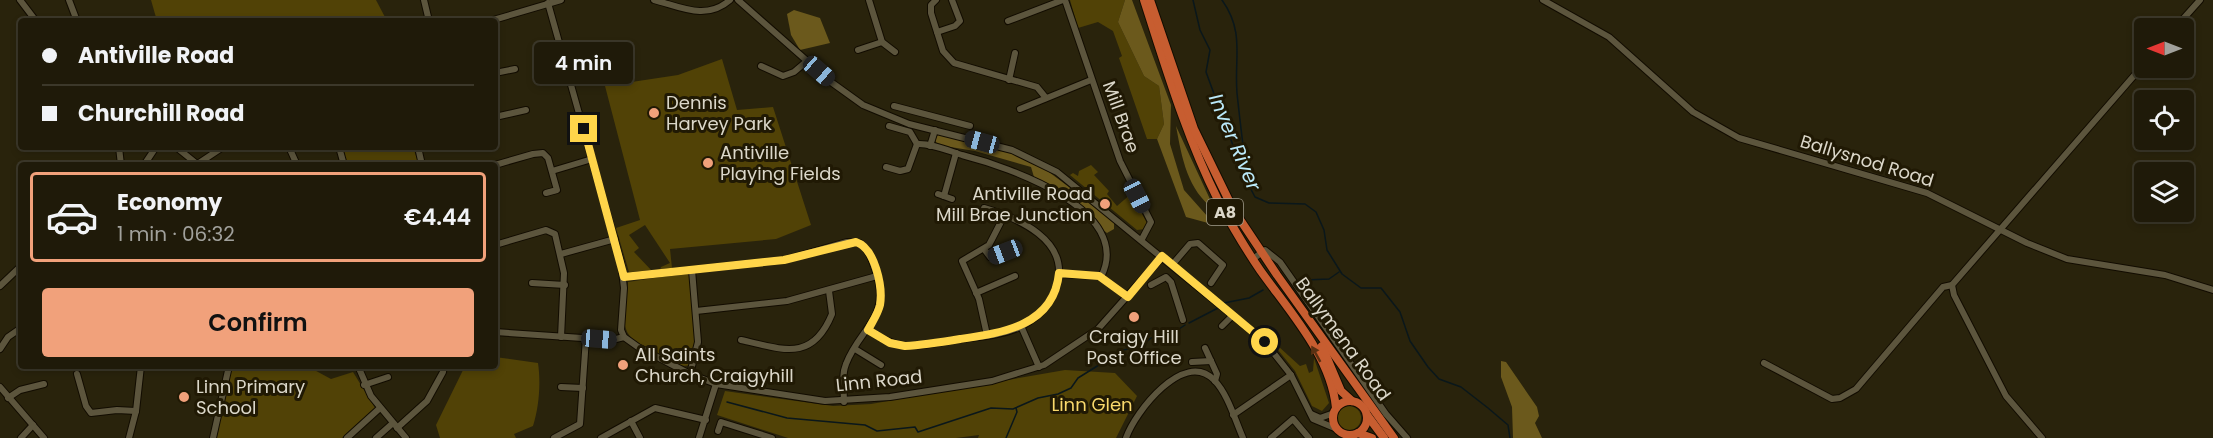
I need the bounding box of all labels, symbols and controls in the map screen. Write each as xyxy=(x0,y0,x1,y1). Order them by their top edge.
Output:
north arrow xyxy=(2134,18,2194,78)
map controls xyxy=(2134,18,2194,222)
text: Antiville Road xyxy=(78,40,234,71)
callout: 4 min xyxy=(534,42,634,84)
text: 4 min xyxy=(555,49,612,77)
car xyxy=(800,52,838,90)
street label: Mill Brae xyxy=(1097,77,1146,156)
water label: Inver River xyxy=(1202,89,1268,195)
place label: Dennis Harvey Park xyxy=(666,90,773,136)
button: locate xyxy=(2134,90,2194,150)
text: Churchill Road xyxy=(78,98,244,129)
marker: Dennis Harvey Park xyxy=(647,106,661,120)
route end xyxy=(570,115,597,142)
street label: Ballysnod Road xyxy=(1797,128,1937,193)
car xyxy=(962,129,1002,155)
place label: Antiville Playing Fields xyxy=(720,140,841,186)
marker: Antiville Playing Fields xyxy=(701,156,715,170)
button: layers xyxy=(2134,162,2194,222)
car xyxy=(1121,176,1153,216)
place label: Antiville Road Mill Brae Junction xyxy=(936,181,1093,227)
text: Economy xyxy=(117,187,222,218)
icon: car xyxy=(45,190,99,244)
marker: Antiville Road Mill Brae Junction xyxy=(1098,197,1112,211)
road number: A8 xyxy=(1207,199,1243,225)
text: €4.44 xyxy=(404,202,471,233)
text: 1 min · 06:32 xyxy=(117,220,235,248)
car xyxy=(985,237,1025,267)
street label: Ballymena Road xyxy=(1290,272,1397,406)
button: Confirm xyxy=(42,288,474,357)
marker: Craigy Hill Post Office xyxy=(1127,310,1141,324)
place label: Craigy Hill Post Office xyxy=(1086,324,1182,370)
car xyxy=(580,328,618,350)
route start xyxy=(1251,328,1278,355)
place label: All Saints Church, Craigyhill xyxy=(635,342,794,388)
one-way arrow xyxy=(1311,345,1321,362)
marker: All Saints Church, Craigyhill xyxy=(616,358,630,372)
street label: Linn Road xyxy=(834,364,923,397)
place label: Linn Primary School xyxy=(196,374,305,420)
marker: Linn Primary School xyxy=(177,390,191,404)
park label: Linn Glen xyxy=(1051,392,1133,417)

